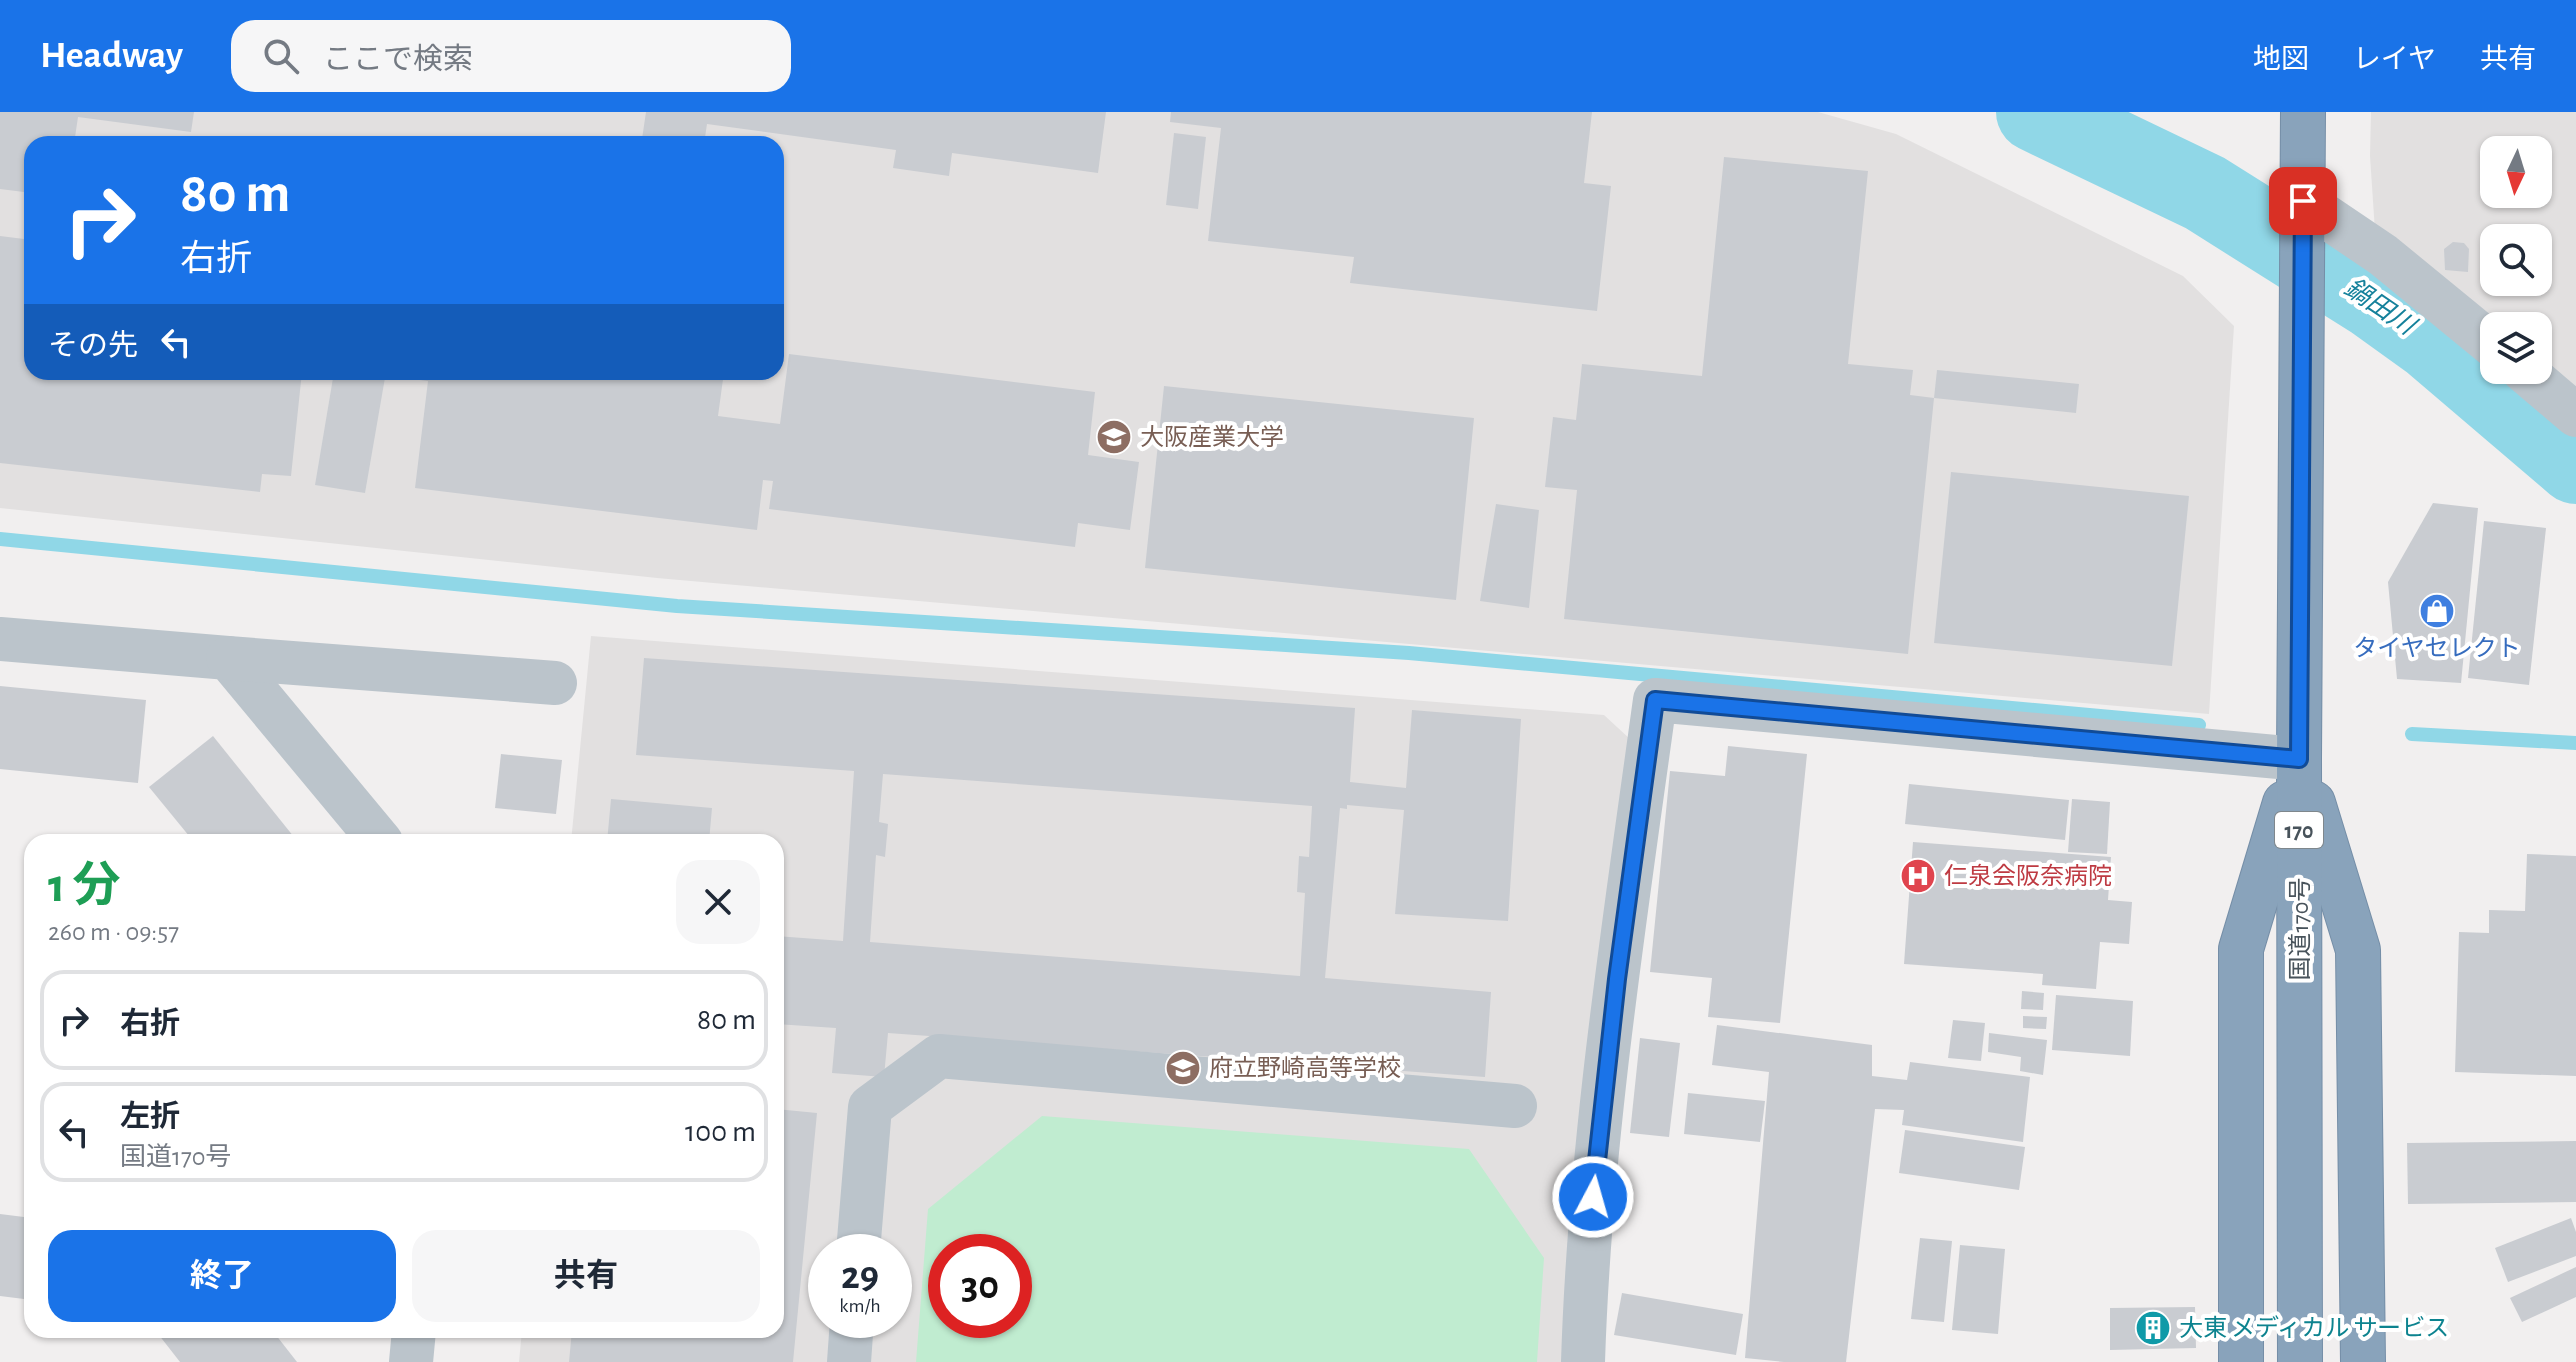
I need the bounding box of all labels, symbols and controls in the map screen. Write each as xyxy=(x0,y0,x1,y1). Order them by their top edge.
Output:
search box xyxy=(231,20,791,92)
icon: search xyxy=(259,34,303,78)
text: Headway xyxy=(40,37,183,75)
text: ここで検索 xyxy=(323,45,473,75)
text: 地図 xyxy=(2253,46,2309,74)
text: レイヤ xyxy=(2353,46,2436,74)
text: 共有 xyxy=(2480,46,2536,74)
north arrow xyxy=(2480,136,2552,208)
map controls xyxy=(2480,136,2552,384)
text: 80 m xyxy=(180,166,290,222)
pin xyxy=(2269,167,2337,235)
icon: right xyxy=(48,168,152,272)
icon: arrive xyxy=(2281,179,2325,223)
button: search xyxy=(2480,224,2552,296)
text: 右折 xyxy=(180,241,252,277)
water label: 鍋田川 xyxy=(2340,273,2422,341)
button: layers xyxy=(2480,312,2552,384)
icon: left xyxy=(154,320,198,364)
text: その先 xyxy=(48,331,138,361)
school or university icon: 大阪産業大学 xyxy=(1095,418,1133,456)
place label: 大阪産業大学 xyxy=(1140,424,1284,450)
shop icon: タイヤセレクト xyxy=(2418,592,2456,630)
place label: タイヤセレクト xyxy=(2353,636,2521,661)
road number: 170 xyxy=(2275,812,2323,848)
hospital icon: 仁泉会阪奈病院 xyxy=(1899,857,1937,895)
button: close xyxy=(676,860,760,944)
text: 1 分 xyxy=(48,863,121,911)
place label: 仁泉会阪奈病院 xyxy=(1944,863,2112,889)
street label: 国道170号 xyxy=(2287,878,2313,980)
text: 260 m · 09:57 xyxy=(48,919,179,945)
icon: right xyxy=(52,998,96,1042)
text: 80 m xyxy=(697,1005,756,1035)
text: 右折 xyxy=(120,1009,180,1039)
school or university icon: 府立野崎高等学校 xyxy=(1164,1049,1202,1087)
place label: 府立野崎高等学校 xyxy=(1209,1055,1401,1081)
text: 左折 xyxy=(120,1102,180,1132)
icon: left xyxy=(52,1110,96,1154)
text: 100 m xyxy=(685,1117,756,1147)
text: 国道170号 xyxy=(120,1144,232,1170)
position arrow xyxy=(1551,1155,1635,1239)
button: 終了 xyxy=(48,1230,396,1322)
button: 共有 xyxy=(412,1230,760,1322)
speed limit sign: 30 xyxy=(928,1234,1032,1338)
text: 29 xyxy=(841,1256,879,1296)
text: km/h xyxy=(839,1296,881,1316)
building icon: 大東 メディカル サービス xyxy=(2134,1309,2172,1347)
place label: 大東 メディカル サービス xyxy=(2179,1315,2449,1341)

